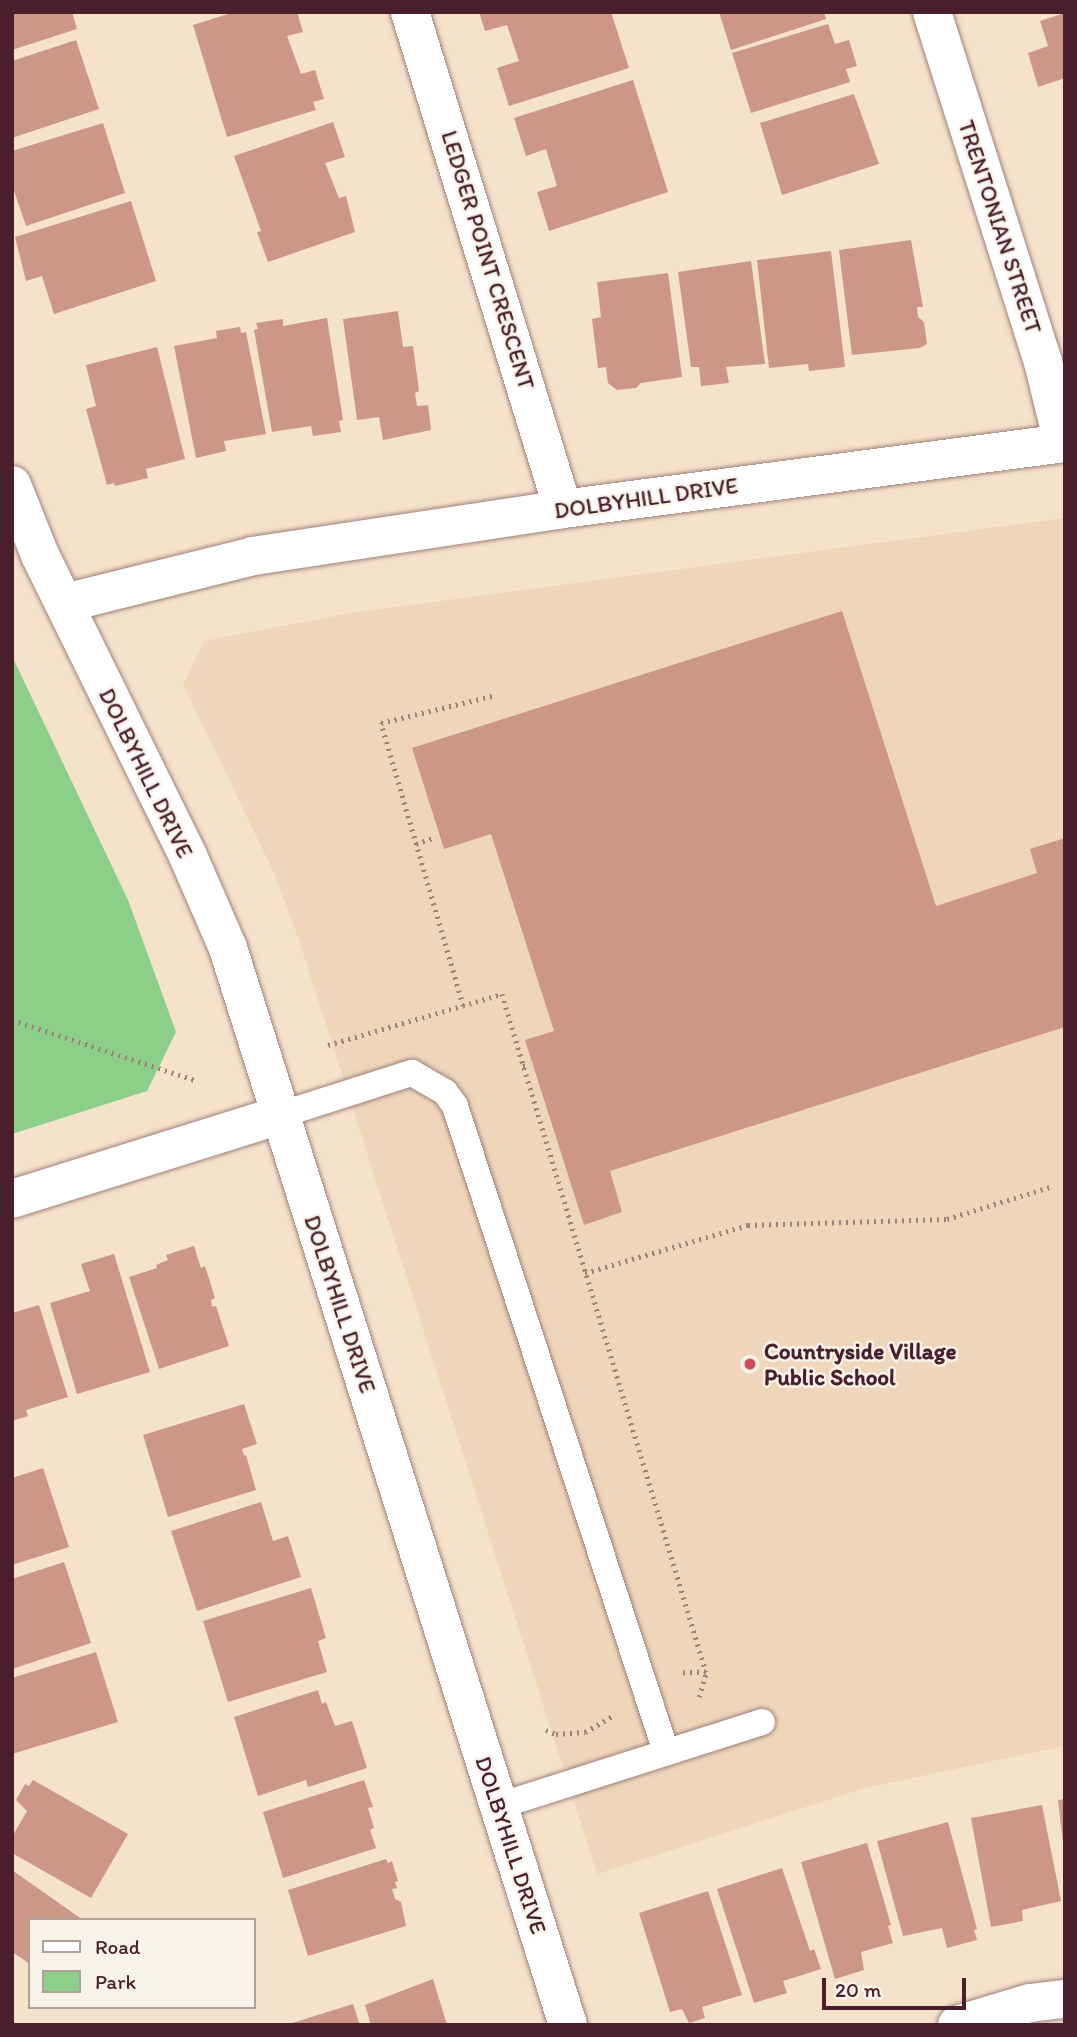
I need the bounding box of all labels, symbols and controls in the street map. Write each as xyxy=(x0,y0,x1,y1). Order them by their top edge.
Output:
street label: TRENTONIAN STREET xyxy=(952,117,1048,337)
street label: LEDGER POINT CRESCENT xyxy=(436,128,540,392)
street label: DOLBYHILL DRIVE xyxy=(552,471,740,525)
street label: DOLBYHILL DRIVE xyxy=(93,683,199,863)
street label: DOLBYHILL DRIVE xyxy=(298,1211,382,1397)
place label: Countryside Village Public School xyxy=(764,1337,956,1391)
marker: Countryside Village Public School xyxy=(742,1356,758,1372)
street label: DOLBYHILL DRIVE xyxy=(469,1752,553,1938)
legend xyxy=(28,1918,256,2009)
text: Road xyxy=(95,1934,140,1959)
scale bar xyxy=(825,1964,968,2008)
text: Park xyxy=(95,1969,136,1994)
text: 20 m xyxy=(835,1977,881,2002)

